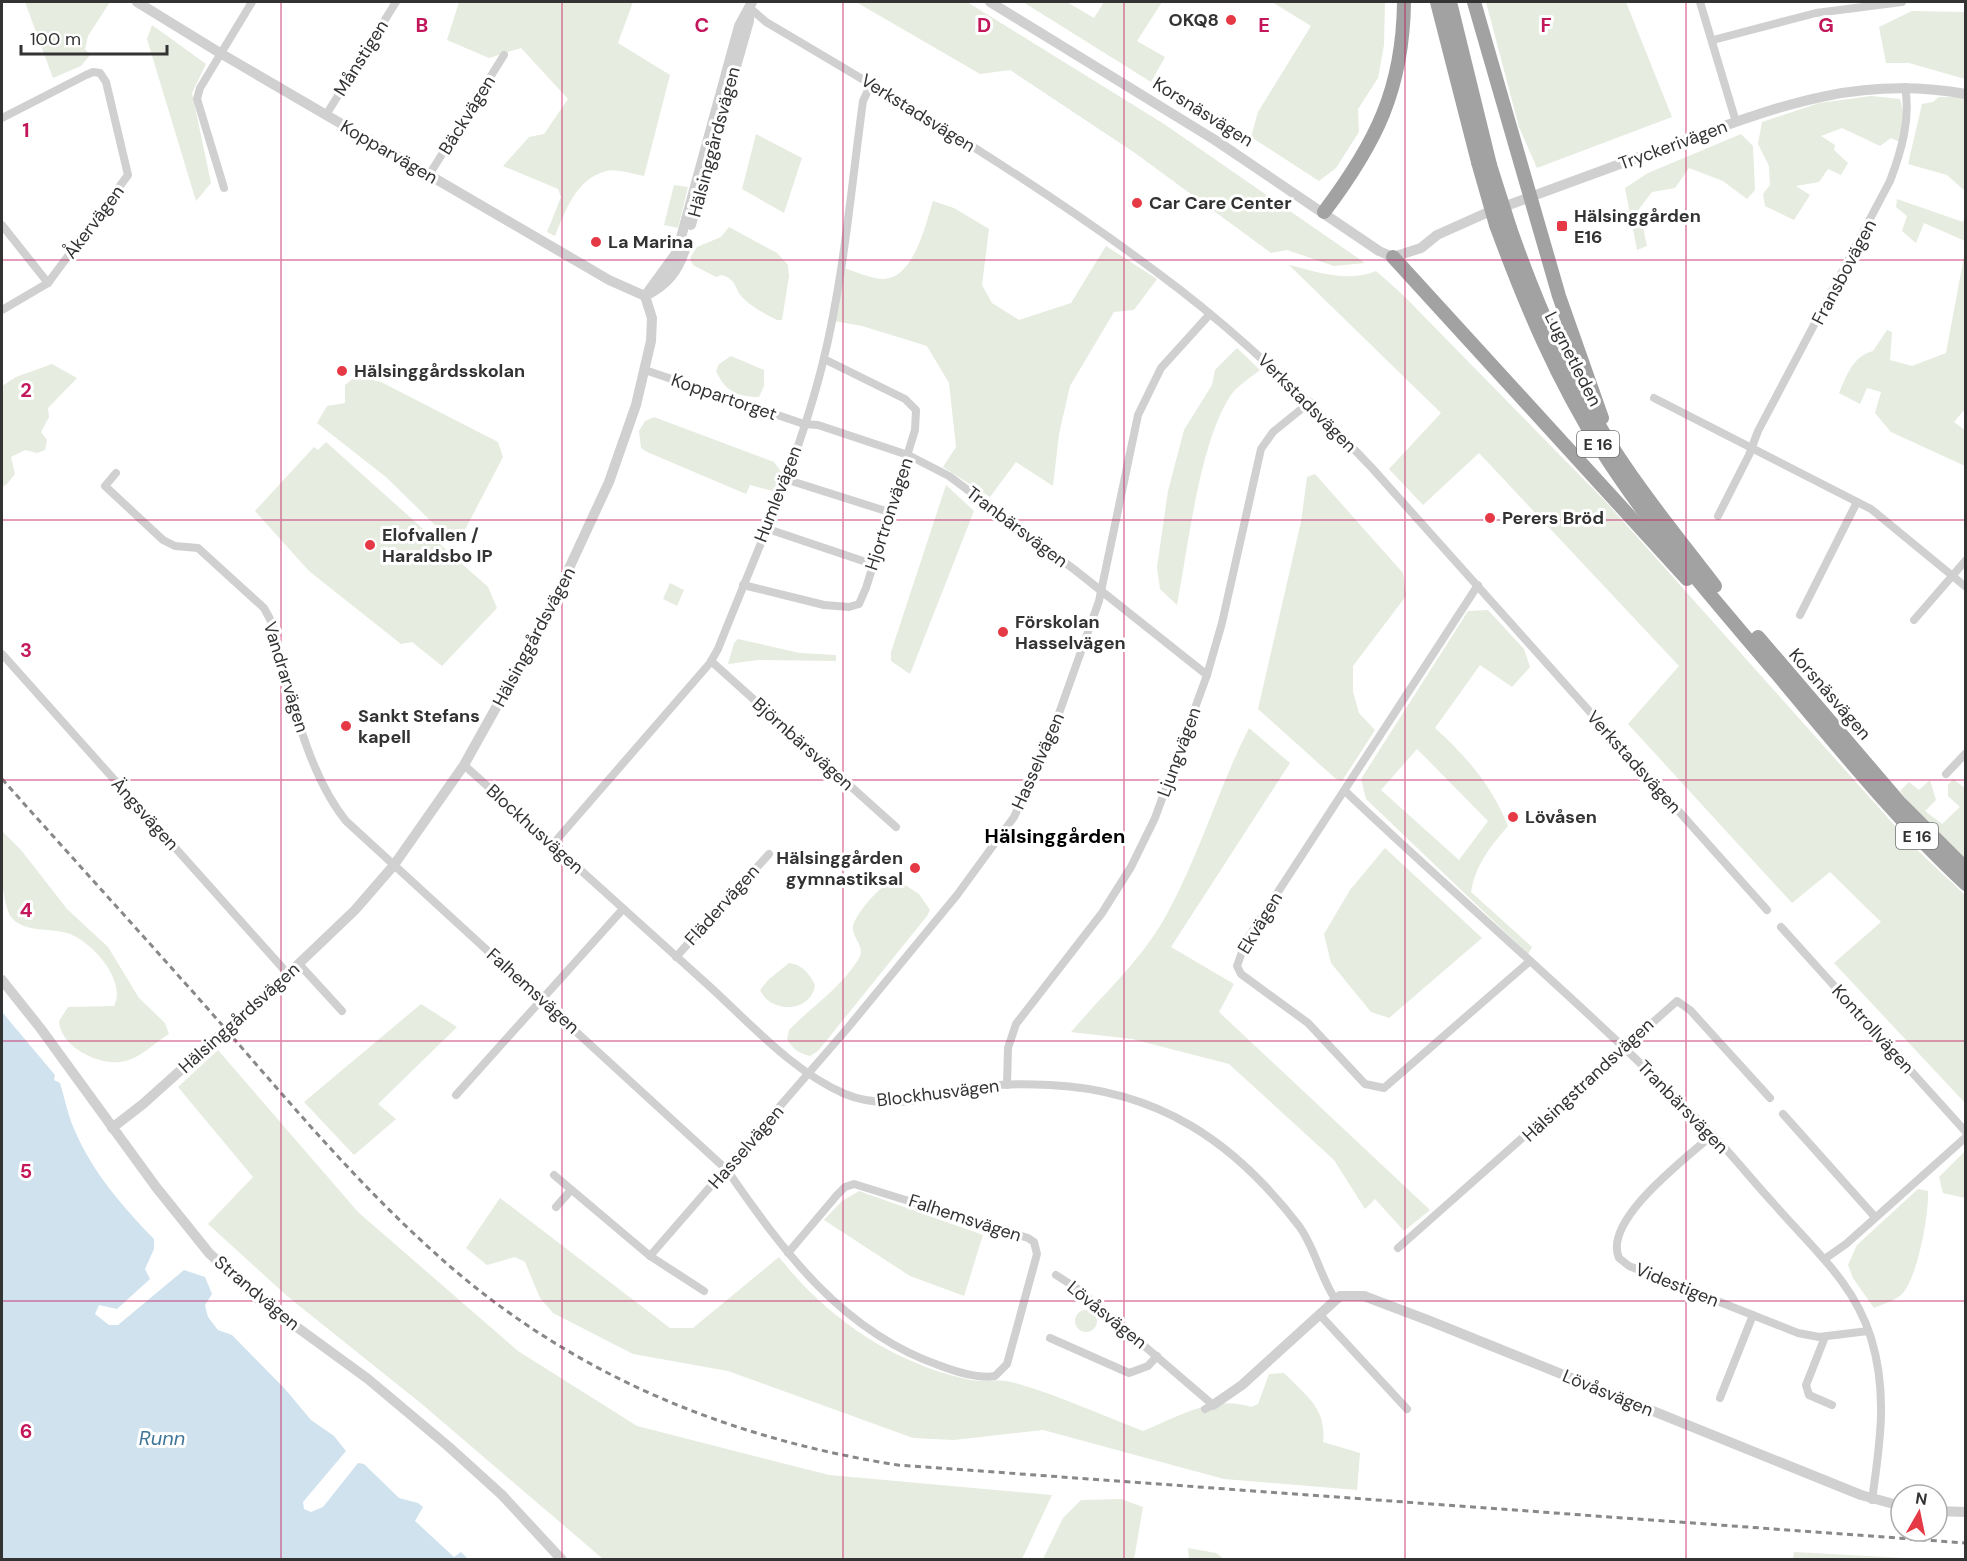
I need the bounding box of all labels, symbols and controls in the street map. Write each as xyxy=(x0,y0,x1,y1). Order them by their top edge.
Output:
place label: OKQ8 xyxy=(1169,8,1219,32)
text: B xyxy=(416,12,428,38)
text: C xyxy=(695,12,709,38)
text: D xyxy=(977,12,991,38)
text: E xyxy=(1258,12,1270,38)
text: F xyxy=(1540,12,1552,38)
text: G xyxy=(1818,12,1834,38)
marker: OKQ8 xyxy=(1224,13,1238,27)
street label: Månstigen xyxy=(328,15,394,101)
scale bar xyxy=(21,18,166,56)
text: 100 m xyxy=(30,27,81,51)
street label: Hälsinggårdsvägen xyxy=(682,64,746,220)
street label: Verkstadsvägen xyxy=(856,68,980,158)
street label: Bäckvägen xyxy=(433,71,501,159)
street label: Korsnäsvägen xyxy=(1148,72,1258,152)
street label: Kopparvägen xyxy=(336,114,442,190)
street label: Tryckerivägen xyxy=(1615,114,1731,176)
text: 1 xyxy=(22,117,30,143)
street label: Åkervägen xyxy=(58,180,130,264)
place label: Car Care Center xyxy=(1149,191,1292,215)
marker: Car Care Center xyxy=(1130,196,1144,210)
place label: Hälsinggården E16 xyxy=(1574,204,1701,249)
street label: Fransbovägen xyxy=(1806,215,1882,329)
marker: Hälsinggården E16 xyxy=(1555,219,1569,233)
place label: La Marina xyxy=(608,230,693,254)
marker: La Marina xyxy=(589,235,603,249)
street label: Lugnetleden xyxy=(1539,308,1607,410)
street label: Verkstadsvägen xyxy=(1252,348,1362,458)
place label: Hälsinggårdsskolan xyxy=(354,359,525,383)
marker: Hälsinggårdsskolan xyxy=(335,364,349,378)
street label: Koppartorget xyxy=(668,368,780,426)
text: 2 xyxy=(20,377,32,403)
road number: E 16 xyxy=(1577,431,1619,457)
street label: Humlevägen xyxy=(749,442,807,546)
street label: Hjortronvägen xyxy=(859,455,919,573)
street label: Tranbärsvägen xyxy=(961,481,1073,573)
place label: Perers Bröd xyxy=(1502,506,1604,530)
marker: Perers Bröd xyxy=(1483,511,1497,525)
place label: Elofvallen / Haraldsbo IP xyxy=(382,523,492,568)
marker: Elofvallen / Haraldsbo IP xyxy=(363,538,377,552)
street label: Hälsinggårdsvägen xyxy=(487,563,581,711)
place label: Förskolan Hasselvägen xyxy=(1015,610,1126,655)
street label: Vandrarvägen xyxy=(258,619,314,735)
marker: Förskolan Hasselvägen xyxy=(996,625,1010,639)
text: 3 xyxy=(20,637,32,663)
street label: Korsnäsvägen xyxy=(1784,643,1876,745)
street label: Björnbärsvägen xyxy=(747,692,859,796)
place label: Sankt Stefans kapell xyxy=(358,704,480,749)
street label: Ljungvägen xyxy=(1152,704,1206,800)
street label: Verkstadsvägen xyxy=(1581,705,1687,819)
street label: Hasselvägen xyxy=(1006,709,1070,813)
marker: Sankt Stefans kapell xyxy=(339,719,353,733)
street label: Ängsvägen xyxy=(106,773,184,855)
street label: Blockhusvägen xyxy=(481,779,589,879)
place label: Lövåsen xyxy=(1525,805,1597,829)
marker: Lövåsen xyxy=(1506,810,1520,824)
district label: Hälsinggården xyxy=(985,823,1125,849)
road number: E 16 xyxy=(1896,823,1938,849)
place label: Hälsinggården gymnastiksal xyxy=(776,846,903,891)
street label: Flädervägen xyxy=(679,860,765,950)
marker: Hälsinggården gymnastiksal xyxy=(908,861,922,875)
street label: Ekvägen xyxy=(1232,888,1288,958)
text: 4 xyxy=(20,897,33,923)
street label: Falhemsvägen xyxy=(481,943,585,1039)
street label: Hälsinggårdsvägen xyxy=(173,957,305,1079)
street label: Kontrollvägen xyxy=(1827,979,1919,1079)
street label: Hälsingstrandsvägen xyxy=(1517,1013,1659,1147)
street label: Tranbärsvägen xyxy=(1632,1055,1734,1159)
street label: Blockhusvägen xyxy=(875,1074,1001,1112)
street label: Hasselvägen xyxy=(703,1100,789,1194)
text: 5 xyxy=(20,1158,32,1184)
street label: Falhemsvägen xyxy=(906,1189,1024,1247)
street label: Strandvägen xyxy=(209,1250,305,1336)
street label: Videstigen xyxy=(1632,1257,1722,1313)
street label: Lövåsvägen xyxy=(1062,1276,1152,1354)
street label: Lövåsvägen xyxy=(1559,1364,1657,1422)
text: 6 xyxy=(20,1418,32,1444)
water label: Runn xyxy=(139,1425,185,1451)
north arrow xyxy=(1889,1483,1949,1543)
text: N xyxy=(1914,1487,1929,1510)

